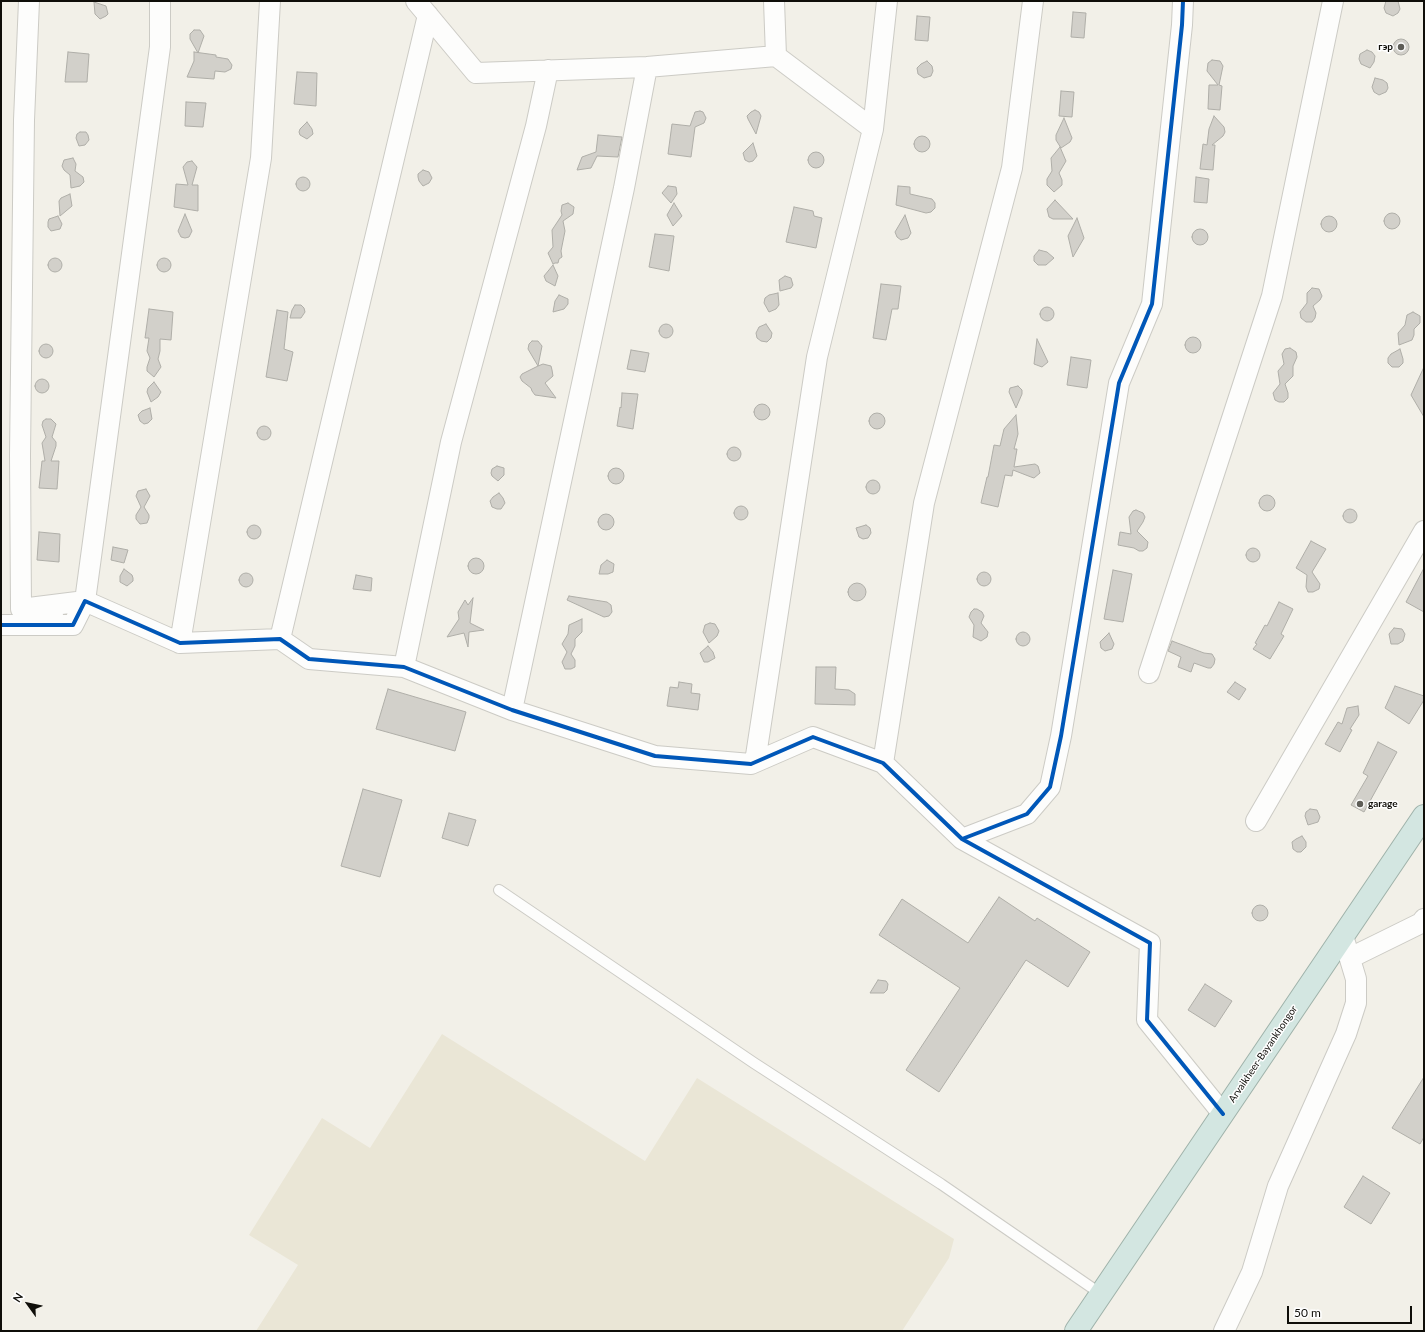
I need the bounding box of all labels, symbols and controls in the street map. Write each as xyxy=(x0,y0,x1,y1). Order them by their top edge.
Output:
place label: гэр xyxy=(1378,41,1393,53)
marker: гэр xyxy=(1396,42,1406,52)
place label: garage xyxy=(1368,798,1398,810)
marker: garage xyxy=(1355,799,1365,809)
street label: Arvaikheer-Bayankhongor xyxy=(1226,1003,1300,1105)
north arrow xyxy=(8,1284,48,1324)
text: N xyxy=(10,1290,25,1304)
scale bar xyxy=(1289,1298,1414,1324)
text: 50 m xyxy=(1294,1305,1321,1320)

